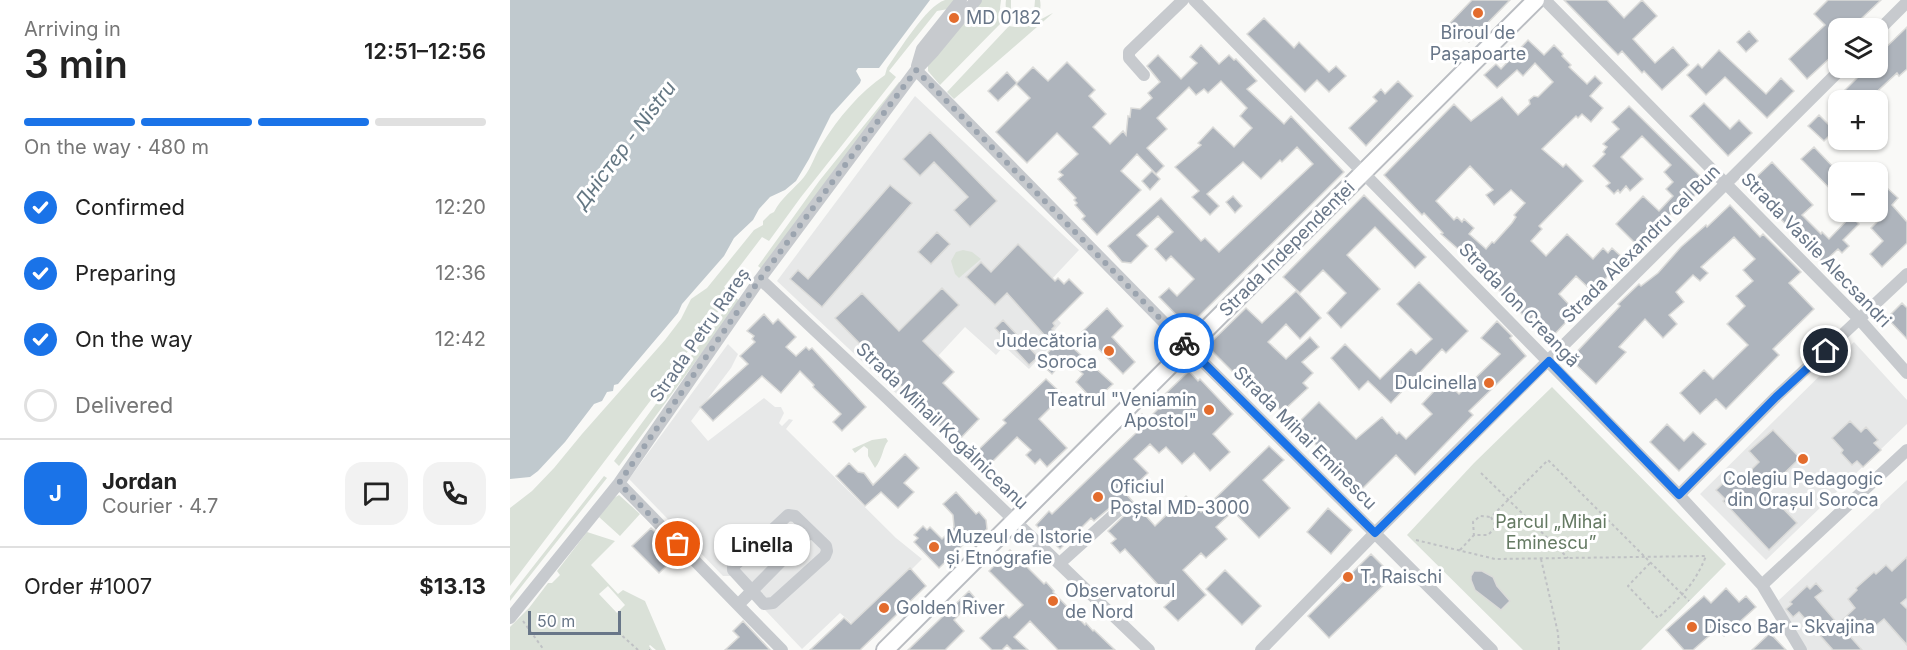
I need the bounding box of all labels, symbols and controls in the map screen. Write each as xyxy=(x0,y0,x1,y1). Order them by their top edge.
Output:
marker: Biroul de Pașapoarte xyxy=(1471,6,1485,20)
place label: MD 0182 xyxy=(966,7,1041,28)
marker: MD 0182 xyxy=(947,11,961,25)
text: Arriving in xyxy=(24,17,121,41)
map controls xyxy=(1828,18,1888,222)
button: layers xyxy=(1828,18,1888,78)
place label: Biroul de Pașapoarte xyxy=(1430,22,1526,65)
text: 12:51–12:56 xyxy=(364,38,486,64)
text: 3 min xyxy=(24,40,128,87)
water label: Дністер - Nistru xyxy=(568,76,681,215)
button: + xyxy=(1828,90,1888,150)
text: On the way · 480 m xyxy=(24,135,209,159)
street label: Strada Alexandru cel Bun xyxy=(1557,160,1724,327)
button: − xyxy=(1828,162,1888,222)
street label: Strada Vasile Alecsandri xyxy=(1737,168,1896,331)
street label: Strada Independenței xyxy=(1215,177,1359,321)
icon: check xyxy=(24,191,57,224)
text: Confirmed xyxy=(75,194,185,220)
text: 12:20 xyxy=(435,195,486,219)
street label: Strada Ion Creangă xyxy=(1455,238,1584,371)
icon: check xyxy=(24,257,57,290)
text: Preparing xyxy=(75,260,176,286)
text: 12:36 xyxy=(435,261,486,285)
street label: Strada Petru Rareș xyxy=(645,264,755,406)
courier xyxy=(1154,313,1214,373)
icon: check xyxy=(24,323,57,356)
pin xyxy=(1800,325,1851,376)
text: On the way xyxy=(75,326,193,352)
text: 12:42 xyxy=(435,327,486,351)
icon: bike xyxy=(1168,327,1201,360)
place label: Judecătoria Soroca xyxy=(996,330,1097,372)
icon: home xyxy=(1809,334,1842,367)
street label: Strada Mihail Kogălniceanu xyxy=(852,338,1033,513)
marker: Judecătoria Soroca xyxy=(1102,344,1116,358)
street label: Strada Mihai Eminescu xyxy=(1229,362,1381,514)
place label: Dulcinella xyxy=(1394,372,1477,393)
marker: Dulcinella xyxy=(1482,376,1496,390)
place label: Teatrul "Veniamin Apostol" xyxy=(1047,389,1197,431)
text: Delivered xyxy=(75,392,173,418)
marker: Teatrul "Veniamin Apostol" xyxy=(1202,403,1216,417)
marker: Colegiu Pedagogic din Orașul Soroca xyxy=(1796,452,1810,466)
button: chat xyxy=(345,462,408,525)
button: phone xyxy=(423,462,486,525)
text: Jordan xyxy=(102,468,177,494)
place label: Colegiu Pedagogic din Orașul Soroca xyxy=(1723,468,1883,511)
place label: Oficiul Poștal MD-3000 xyxy=(1110,476,1250,519)
text: J xyxy=(49,480,62,506)
marker: Oficiul Poștal MD-3000 xyxy=(1091,490,1105,504)
text: Courier · 4.7 xyxy=(102,494,218,518)
park label: Parcul „Mihai Eminescu” xyxy=(1495,511,1607,553)
pin xyxy=(652,518,703,569)
callout: Linella xyxy=(714,523,810,565)
place label: Muzeul de Istorie și Etnografie xyxy=(946,526,1092,569)
icon: bag xyxy=(661,527,694,560)
text: Linella xyxy=(731,533,793,557)
marker: Muzeul de Istorie și Etnografie xyxy=(927,540,941,554)
place label: T. Raischi xyxy=(1360,566,1442,587)
marker: T. Raischi xyxy=(1341,570,1355,584)
text: Order #1007 xyxy=(24,573,152,599)
text: $13.13 xyxy=(419,573,486,599)
place label: Observatorul de Nord xyxy=(1065,580,1175,622)
marker: Observatorul de Nord xyxy=(1046,594,1060,608)
place label: Golden River xyxy=(896,597,1005,618)
marker: Golden River xyxy=(877,601,891,615)
scale bar xyxy=(528,608,621,636)
text: 50 m xyxy=(537,611,575,631)
place label: Disco Bar - Skvajina xyxy=(1704,616,1875,637)
marker: Disco Bar - Skvajina xyxy=(1685,620,1699,634)

